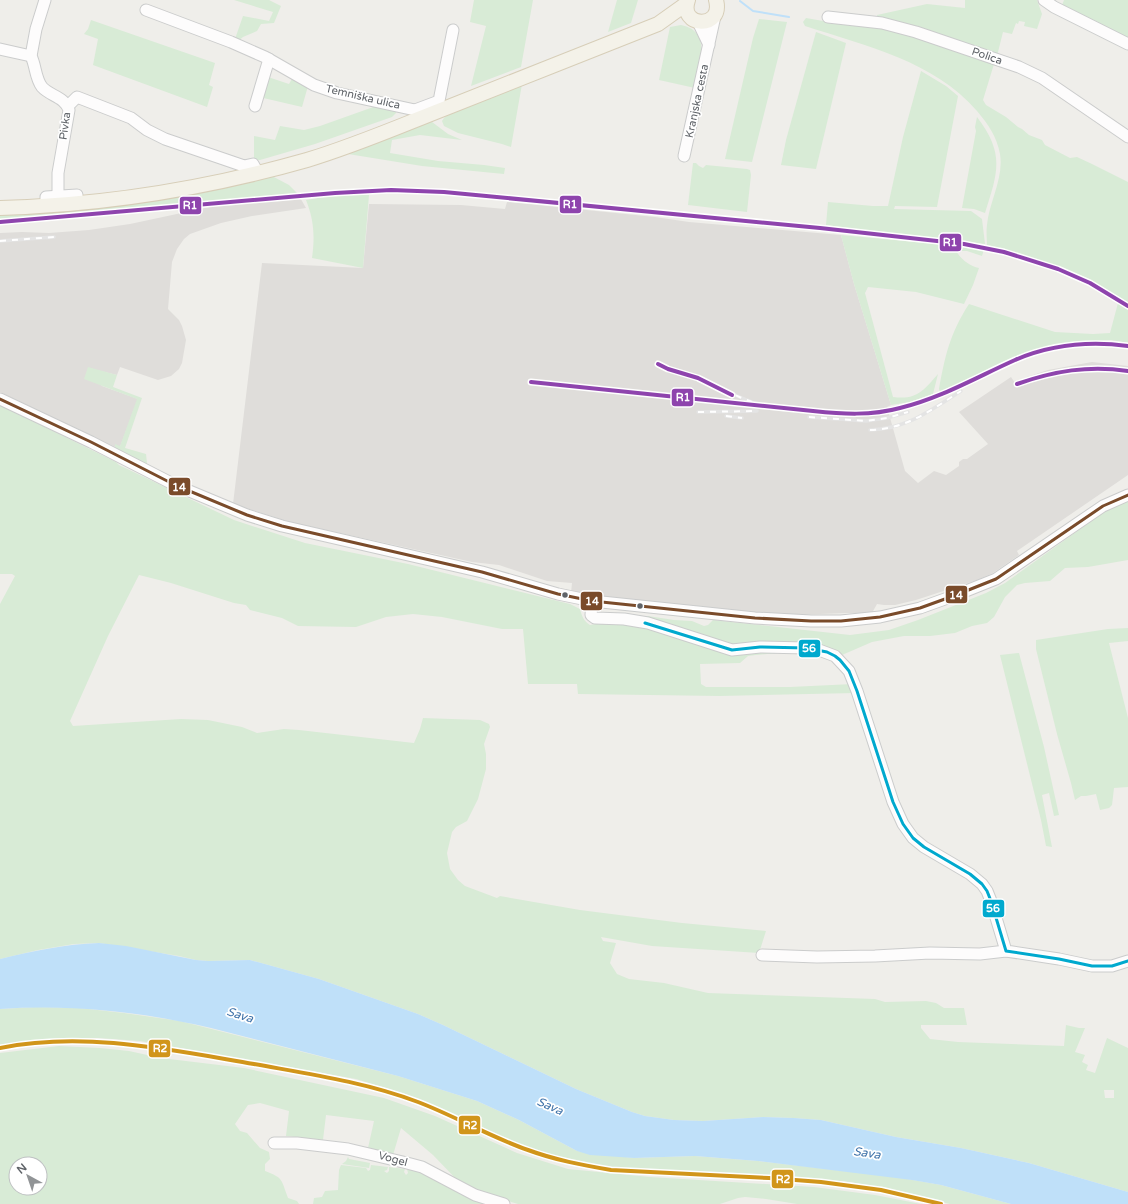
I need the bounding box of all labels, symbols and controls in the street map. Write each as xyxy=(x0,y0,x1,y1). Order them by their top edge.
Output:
street label: Polica xyxy=(970,45,1004,67)
street label: Kranjska cesta xyxy=(683,63,711,139)
street label: Temniška ulica xyxy=(324,82,402,112)
street label: Pivka xyxy=(57,111,73,141)
line badge: R1 xyxy=(559,195,582,214)
line badge: R1 xyxy=(179,196,202,215)
text: R1 xyxy=(563,198,577,211)
text: R1 xyxy=(183,199,197,212)
line badge: R1 xyxy=(939,233,962,252)
text: R1 xyxy=(943,236,957,249)
line badge: R1 xyxy=(671,388,694,407)
text: R1 xyxy=(676,391,690,404)
line badge: 14 xyxy=(168,477,191,496)
text: 14 xyxy=(172,481,186,494)
line badge: 14 xyxy=(945,585,968,604)
text: 14 xyxy=(949,589,963,602)
unlabelled marker xyxy=(560,590,570,600)
line badge: 14 xyxy=(580,591,603,611)
text: 14 xyxy=(585,595,599,608)
unlabelled marker xyxy=(635,601,645,611)
line badge: 56 xyxy=(798,639,821,658)
text: 56 xyxy=(802,642,816,655)
line badge: 56 xyxy=(982,899,1005,918)
text: 56 xyxy=(986,902,1000,915)
water label: Sava xyxy=(225,1004,255,1026)
line badge: R2 xyxy=(148,1039,171,1058)
text: R2 xyxy=(153,1042,167,1055)
water label: Sava xyxy=(535,1094,565,1118)
line badge: R2 xyxy=(458,1115,481,1135)
text: R2 xyxy=(463,1119,477,1132)
water label: Sava xyxy=(853,1144,882,1162)
street label: Vogel xyxy=(377,1149,409,1169)
north arrow xyxy=(8,1156,48,1196)
text: N xyxy=(14,1161,29,1177)
line badge: R2 xyxy=(771,1169,794,1189)
text: R2 xyxy=(776,1173,790,1186)

